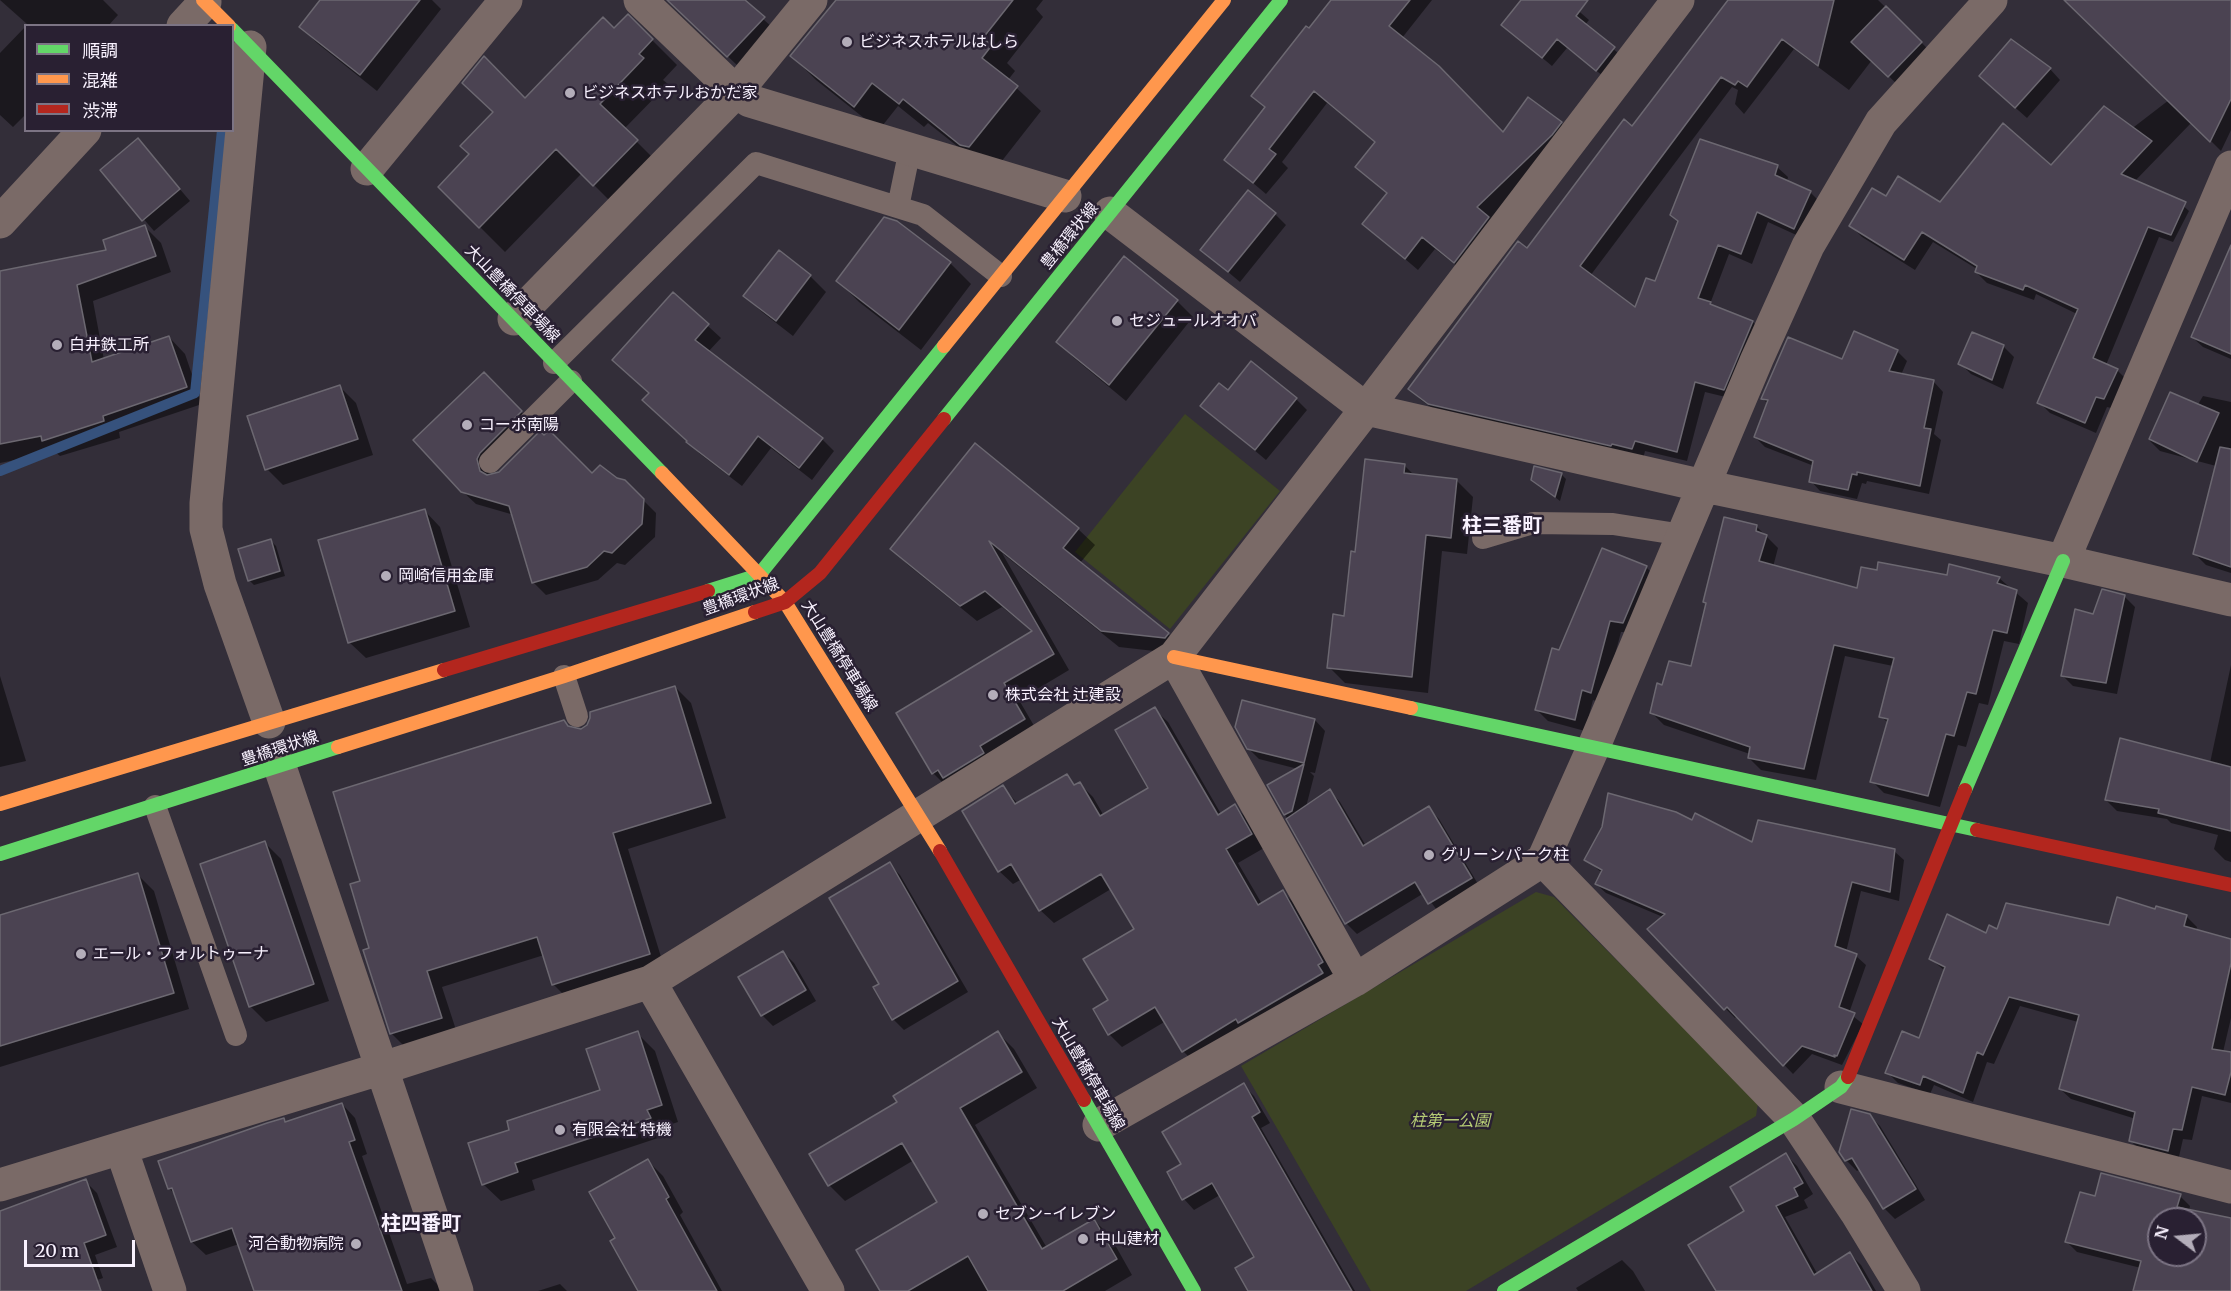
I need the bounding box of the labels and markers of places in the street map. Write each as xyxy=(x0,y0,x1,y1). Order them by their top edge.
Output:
place label: ビジネスホテルはしら xyxy=(859,32,1019,52)
marker: ビジネスホテルはしら xyxy=(840,35,854,49)
place label: ビジネスホテルおかだ家 xyxy=(582,83,758,103)
marker: ビジネスホテルおかだ家 xyxy=(563,86,577,100)
place label: セジュールオオバ xyxy=(1129,311,1257,331)
marker: セジュールオオバ xyxy=(1110,314,1124,328)
place label: 白井鉄工所 xyxy=(69,335,149,355)
marker: 白井鉄工所 xyxy=(50,338,64,352)
place label: コーポ南陽 xyxy=(479,415,559,435)
marker: コーポ南陽 xyxy=(460,418,474,432)
place label: 岡崎信用金庫 xyxy=(398,566,494,586)
marker: 岡崎信用金庫 xyxy=(379,569,393,583)
place label: 株式会社 辻建設 xyxy=(1005,685,1121,705)
marker: 株式会社 辻建設 xyxy=(986,688,1000,702)
place label: グリーンパーク柱 xyxy=(1441,845,1569,865)
marker: グリーンパーク柱 xyxy=(1422,848,1436,862)
place label: エール・フォルトゥーナ xyxy=(93,944,269,964)
marker: エール・フォルトゥーナ xyxy=(74,947,88,961)
place label: 有限会社 特機 xyxy=(572,1120,672,1140)
marker: 有限会社 特機 xyxy=(553,1123,567,1137)
place label: セブン-イレブン xyxy=(995,1204,1116,1224)
marker: セブン-イレブン xyxy=(976,1207,990,1221)
place label: 中山建材 xyxy=(1095,1229,1159,1249)
marker: 中山建材 xyxy=(1076,1232,1090,1246)
place label: 河合動物病院 xyxy=(248,1234,344,1254)
marker: 河合動物病院 xyxy=(349,1237,363,1251)

